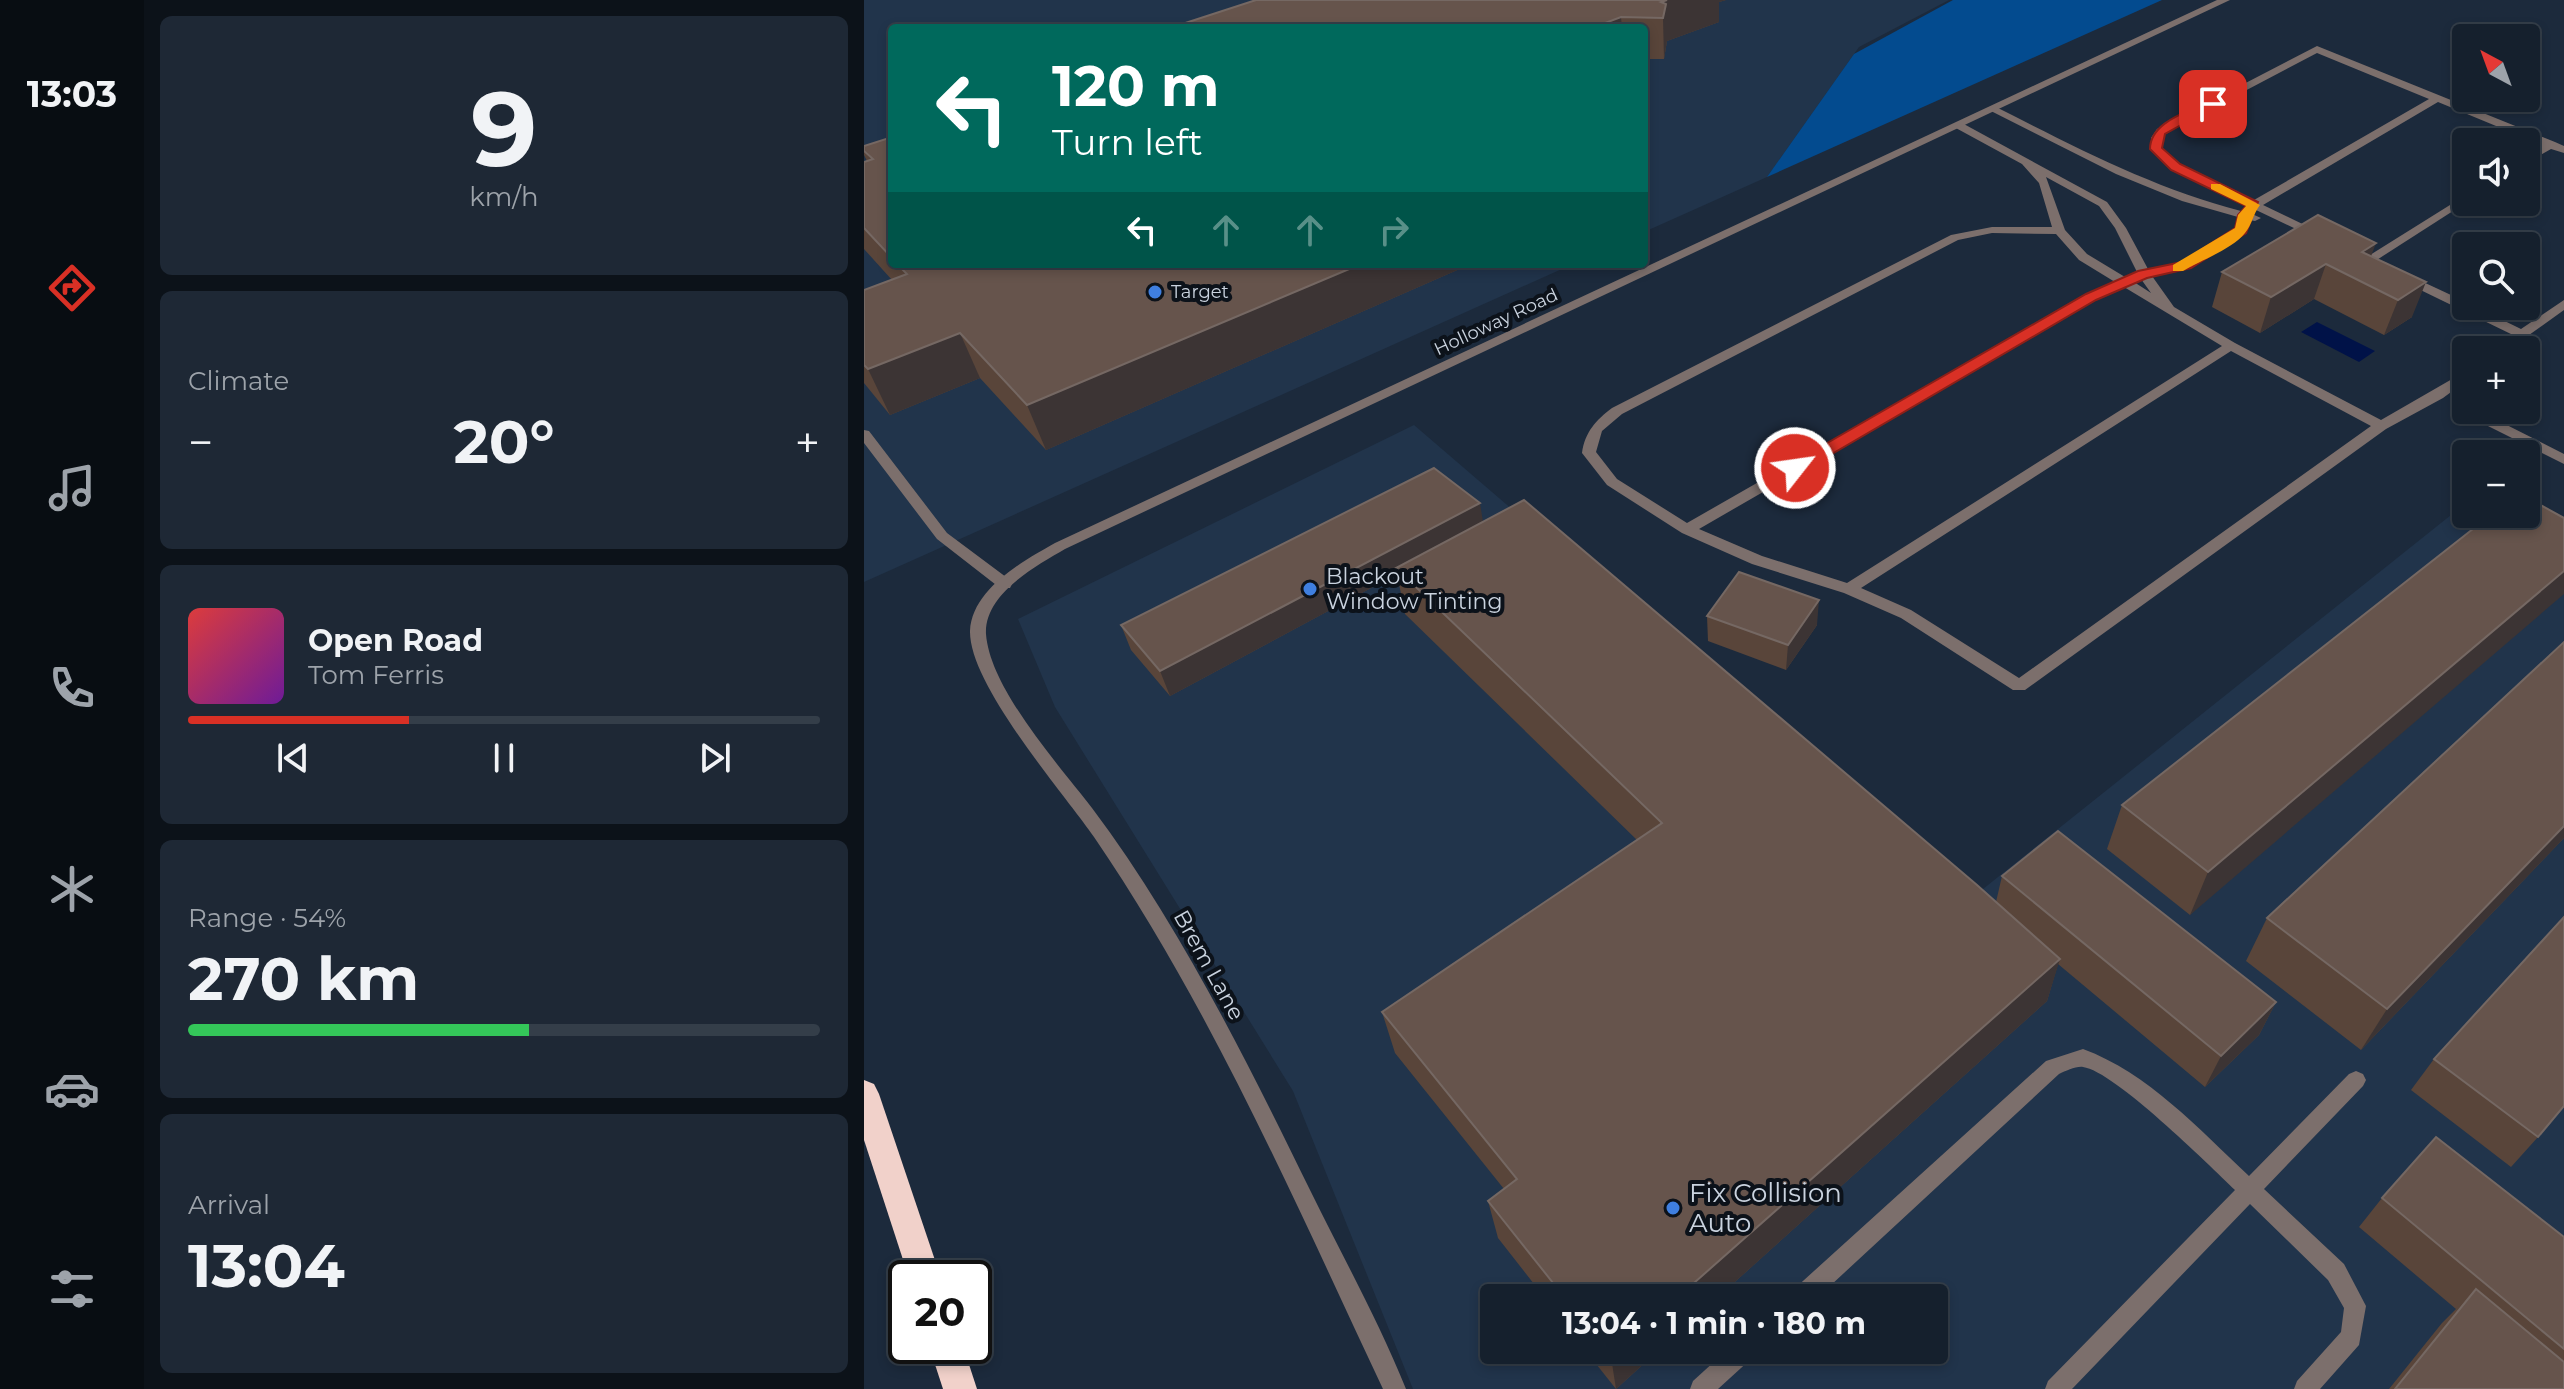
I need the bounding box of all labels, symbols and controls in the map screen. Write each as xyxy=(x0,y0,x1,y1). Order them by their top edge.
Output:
north arrow xyxy=(2452,24,2540,112)
map controls xyxy=(2452,24,2540,528)
text: 120 m xyxy=(1052,52,1220,120)
icon: left xyxy=(920,56,1024,160)
text: 9 xyxy=(471,65,537,192)
pin xyxy=(2179,70,2247,138)
text: 13:03 xyxy=(27,72,117,116)
icon: arrive xyxy=(2191,82,2235,126)
text: Turn left xyxy=(1052,120,1203,164)
button: sound xyxy=(2452,128,2540,216)
text: km/h xyxy=(469,181,539,213)
icon: left xyxy=(1120,208,1164,252)
icon: ahead xyxy=(1204,208,1248,252)
icon: ahead xyxy=(1288,208,1332,252)
icon: right xyxy=(1372,208,1416,252)
button: search xyxy=(2452,232,2540,320)
icon: directions xyxy=(44,260,100,316)
place label: Target xyxy=(1171,281,1229,303)
marker: Target xyxy=(1146,283,1164,301)
street label: Holloway Road xyxy=(1431,284,1561,360)
button: + xyxy=(2452,336,2540,424)
text: Climate xyxy=(188,365,289,397)
text: 20° xyxy=(453,405,555,478)
text: − xyxy=(188,415,213,469)
text: + xyxy=(795,415,820,469)
position arrow xyxy=(1753,426,1837,510)
button: − xyxy=(2452,440,2540,528)
icon: music xyxy=(44,460,100,516)
place label: Blackout Window Tinting xyxy=(1326,563,1503,615)
marker: Blackout Window Tinting xyxy=(1301,580,1319,598)
text: Open Road xyxy=(308,622,483,659)
text: Tom Ferris xyxy=(308,659,444,691)
icon: phone xyxy=(44,660,100,716)
icon: previous xyxy=(271,736,315,780)
icon: pause xyxy=(482,736,526,780)
icon: next xyxy=(693,736,737,780)
icon: climate xyxy=(44,861,100,917)
text: Range · 54% xyxy=(188,902,346,934)
street label: Brem Lane xyxy=(1168,905,1250,1025)
text: 270 km xyxy=(188,942,419,1015)
icon: car xyxy=(44,1061,100,1117)
place label: Fix Collision Auto xyxy=(1689,1177,1842,1239)
text: Arrival xyxy=(188,1189,270,1221)
marker: Fix Collision Auto xyxy=(1664,1199,1682,1217)
text: 13:04 xyxy=(188,1229,345,1302)
speed limit sign: 20 xyxy=(888,1260,992,1364)
icon: filters xyxy=(44,1261,100,1317)
text: 13:04 · 1 min · 180 m xyxy=(1562,1305,1866,1342)

